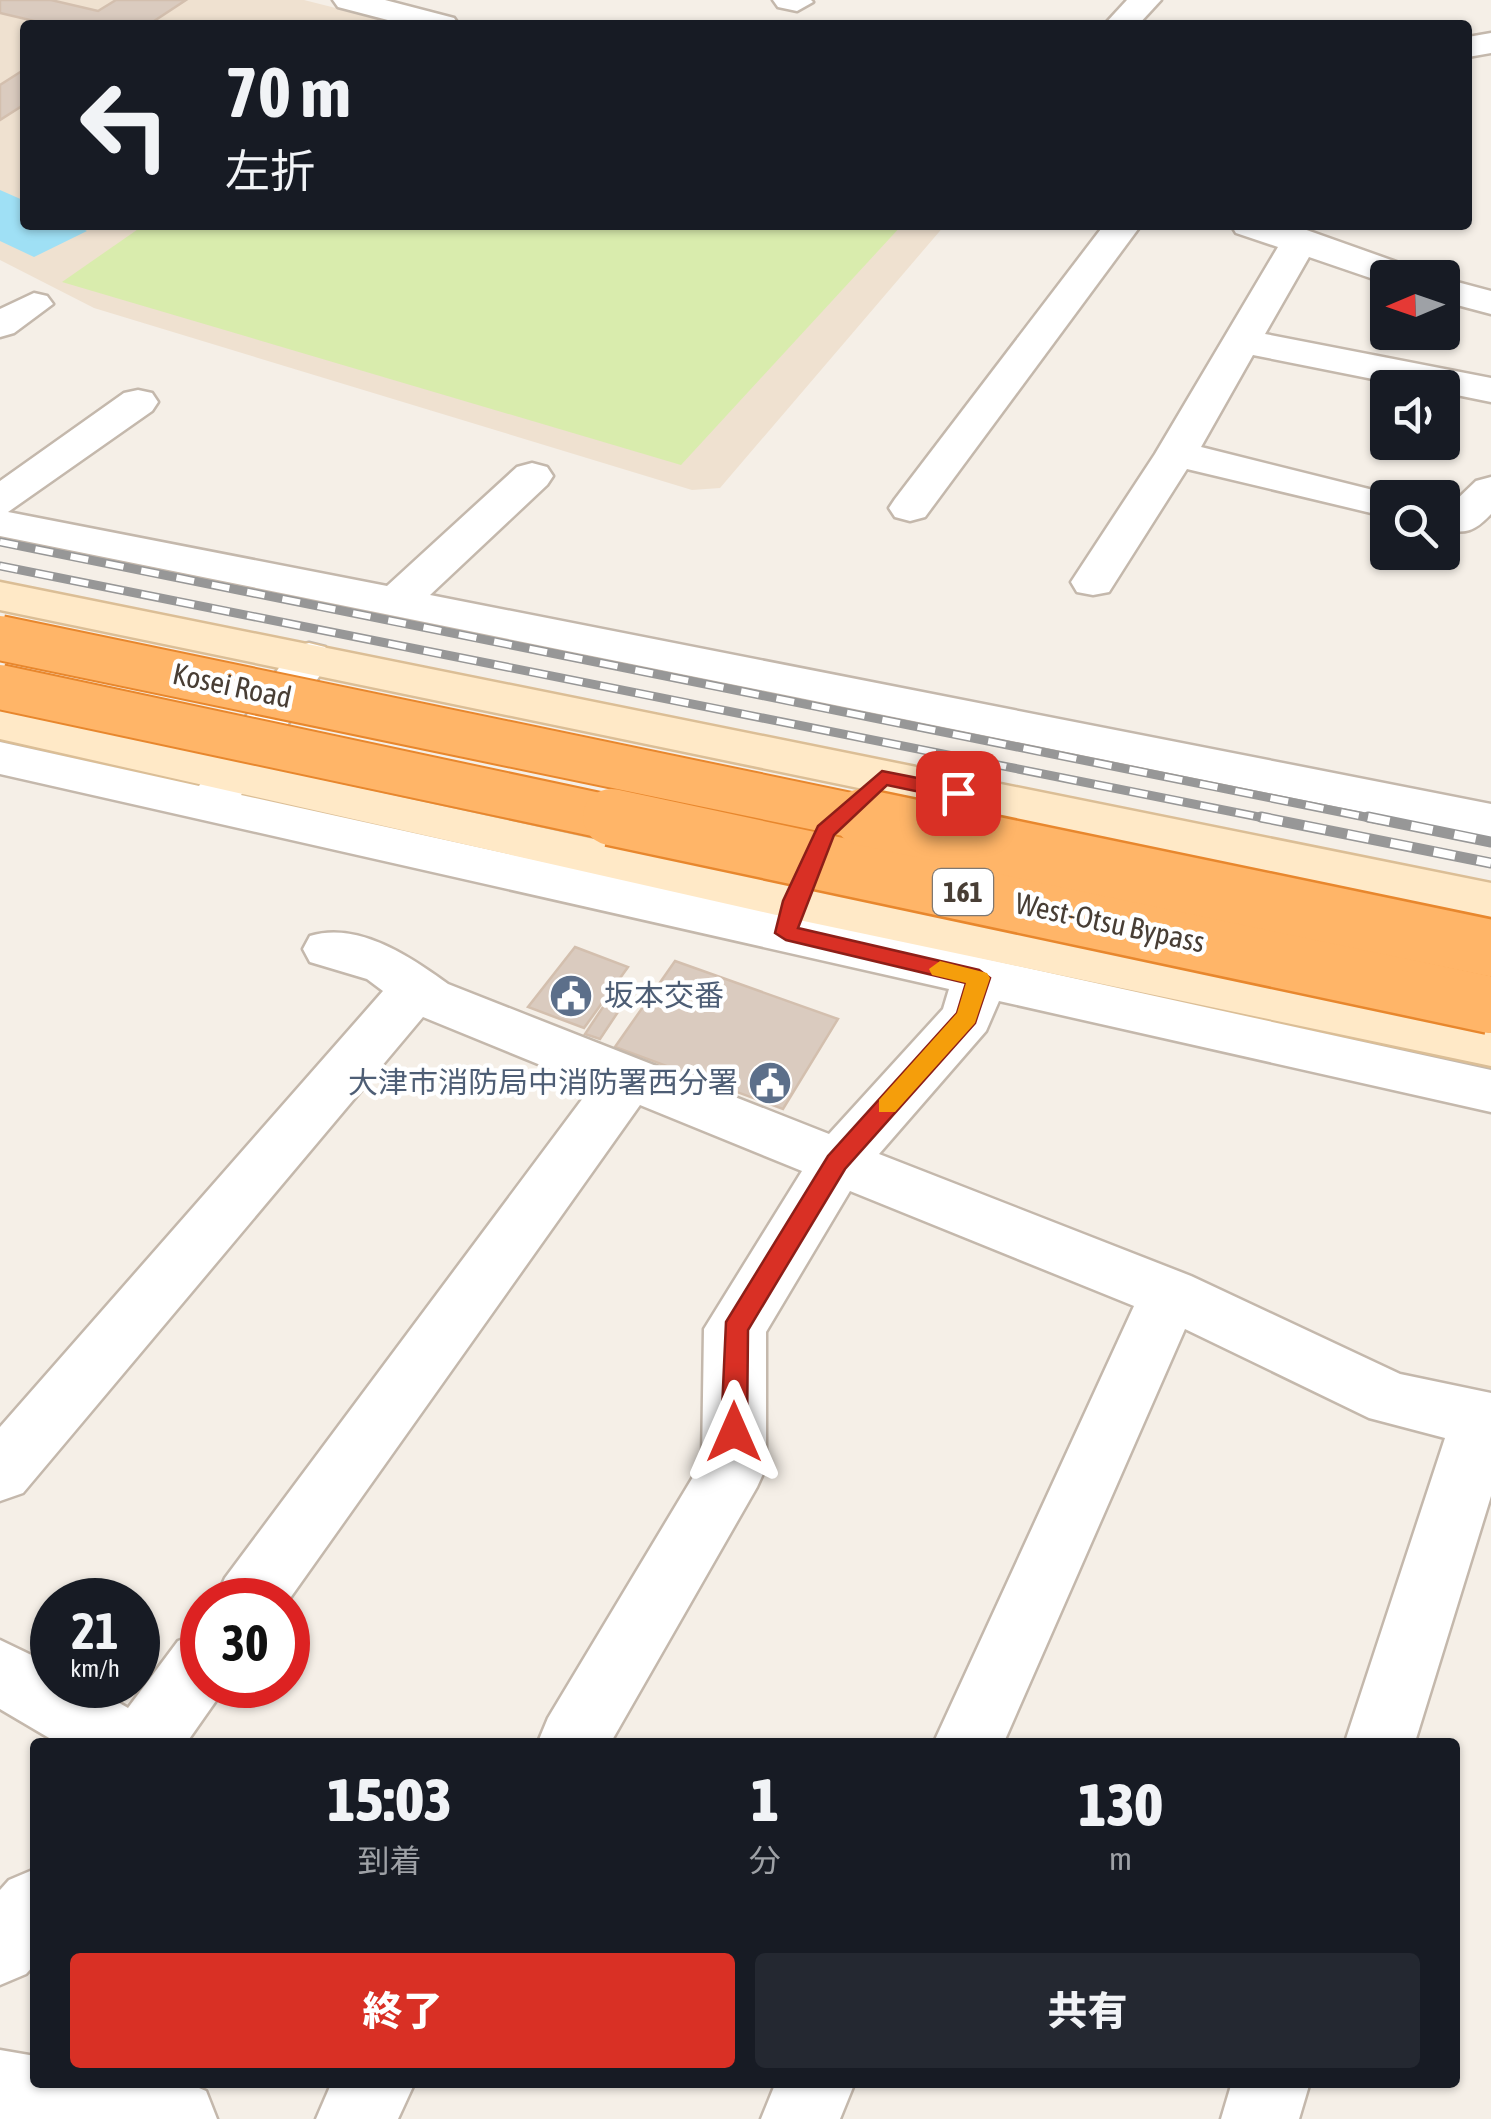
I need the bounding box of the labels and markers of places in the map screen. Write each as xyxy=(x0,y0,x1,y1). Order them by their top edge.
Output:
pin xyxy=(916,751,1001,836)
public building icon: 坂本交番 xyxy=(548,973,594,1019)
place label: 坂本交番 xyxy=(604,978,724,1012)
public building icon: 大津市消防局中消防署西分署 xyxy=(747,1060,793,1106)
place label: 大津市消防局中消防署西分署 xyxy=(348,1065,738,1099)

